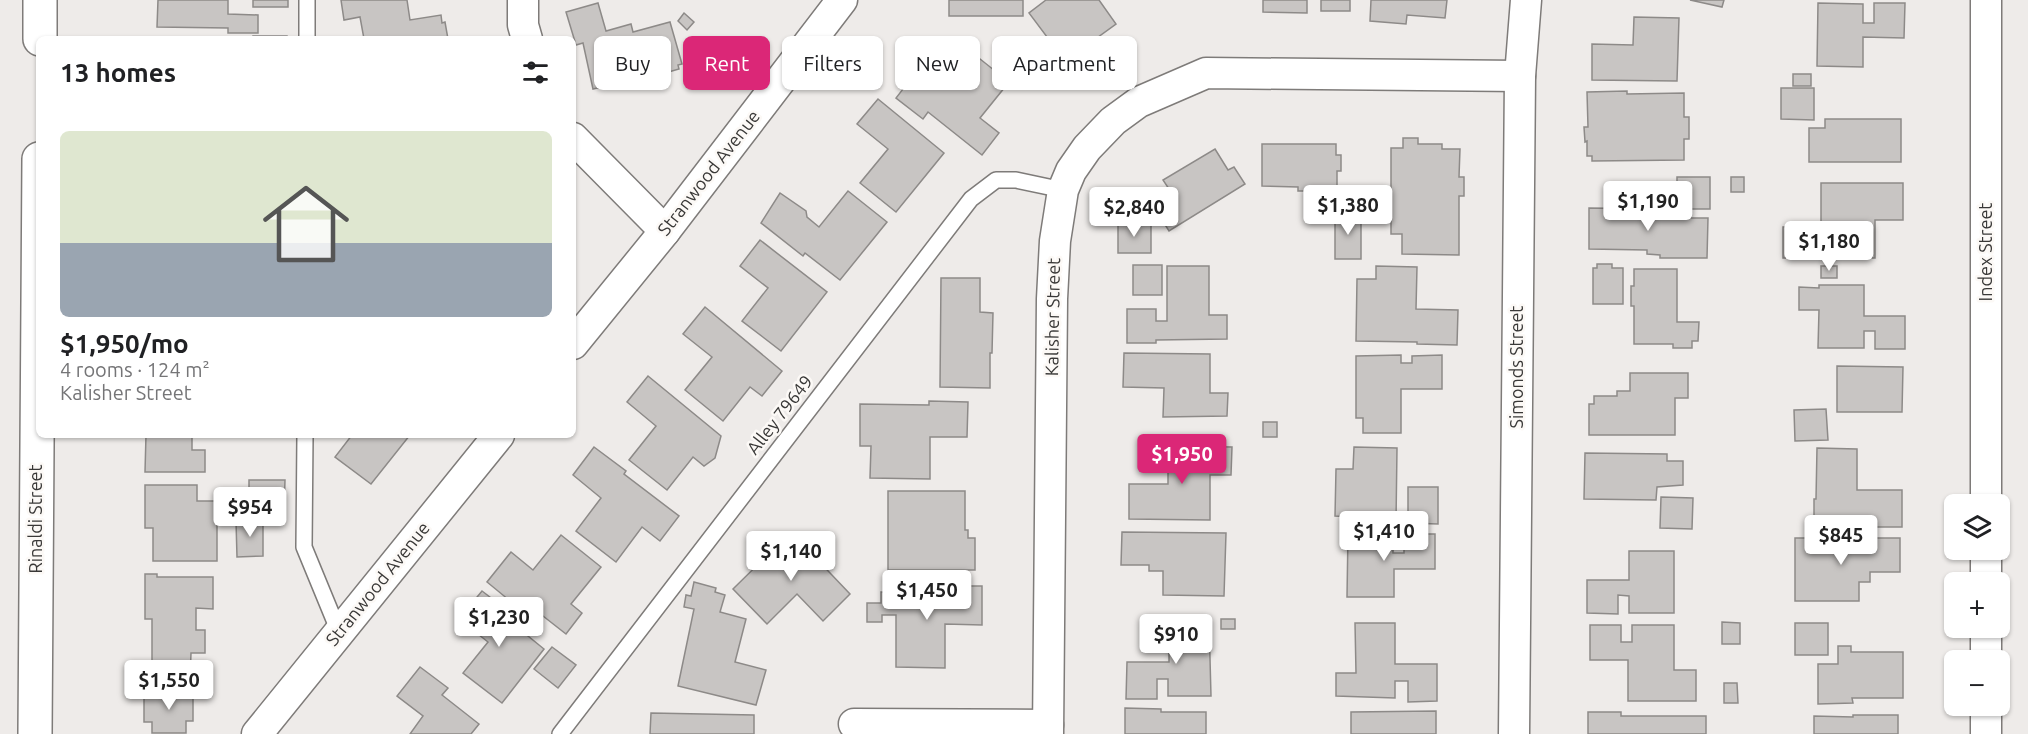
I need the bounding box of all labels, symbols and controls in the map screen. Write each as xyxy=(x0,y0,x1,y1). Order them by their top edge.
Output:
chip: Buy xyxy=(594,36,671,90)
chip: Rent xyxy=(683,36,770,90)
chip: Filters xyxy=(782,36,883,90)
chip: New xyxy=(895,36,980,90)
chip: Apartment xyxy=(992,36,1137,90)
icon: filters xyxy=(519,56,552,89)
text: 13 homes xyxy=(60,58,176,87)
street label: Stranwood Avenue xyxy=(653,106,763,239)
icon: home xyxy=(252,170,360,278)
pin: $1,190 xyxy=(1599,181,1697,232)
pin: $1,380 xyxy=(1299,185,1397,236)
pin: $2,840 xyxy=(1085,187,1183,238)
text: $1,190 xyxy=(1617,189,1679,212)
text: $1,380 xyxy=(1317,193,1379,216)
text: $2,840 xyxy=(1103,195,1165,218)
street label: Index Street xyxy=(1975,203,1995,301)
pin: $1,180 xyxy=(1780,221,1878,272)
text: $1,180 xyxy=(1798,229,1860,252)
street label: Kalisher Street xyxy=(1041,258,1063,376)
street label: Simonds Street xyxy=(1506,306,1526,428)
text: $1,950/mo xyxy=(60,329,189,358)
text: 4 rooms · 124 m² xyxy=(60,358,210,381)
street label: Alley 79649 xyxy=(742,371,816,458)
text: Kalisher Street xyxy=(60,381,192,404)
pin: $1,950 xyxy=(1133,434,1231,485)
text: $1,950 xyxy=(1151,442,1213,465)
street label: Rinaldi Street xyxy=(25,464,45,574)
pin: $954 xyxy=(214,487,286,538)
map controls xyxy=(1944,494,2010,716)
button: layers xyxy=(1944,494,2010,560)
text: $954 xyxy=(227,495,273,518)
pin: $1,410 xyxy=(1335,511,1433,562)
pin: $845 xyxy=(1805,515,1877,566)
street label: Stranwood Avenue xyxy=(321,518,433,649)
text: $1,410 xyxy=(1353,519,1415,542)
text: $845 xyxy=(1818,523,1864,546)
pin: $1,140 xyxy=(742,531,840,582)
text: $1,140 xyxy=(760,539,822,562)
pin: $1,450 xyxy=(878,570,976,621)
button: + xyxy=(1944,572,2010,638)
text: $1,450 xyxy=(896,578,958,601)
pin: $1,230 xyxy=(450,597,548,648)
text: $1,230 xyxy=(468,605,530,628)
pin: $910 xyxy=(1140,614,1212,665)
text: $910 xyxy=(1153,622,1199,645)
button: − xyxy=(1944,650,2010,716)
pin: $1,550 xyxy=(120,660,218,711)
text: $1,550 xyxy=(138,668,200,691)

